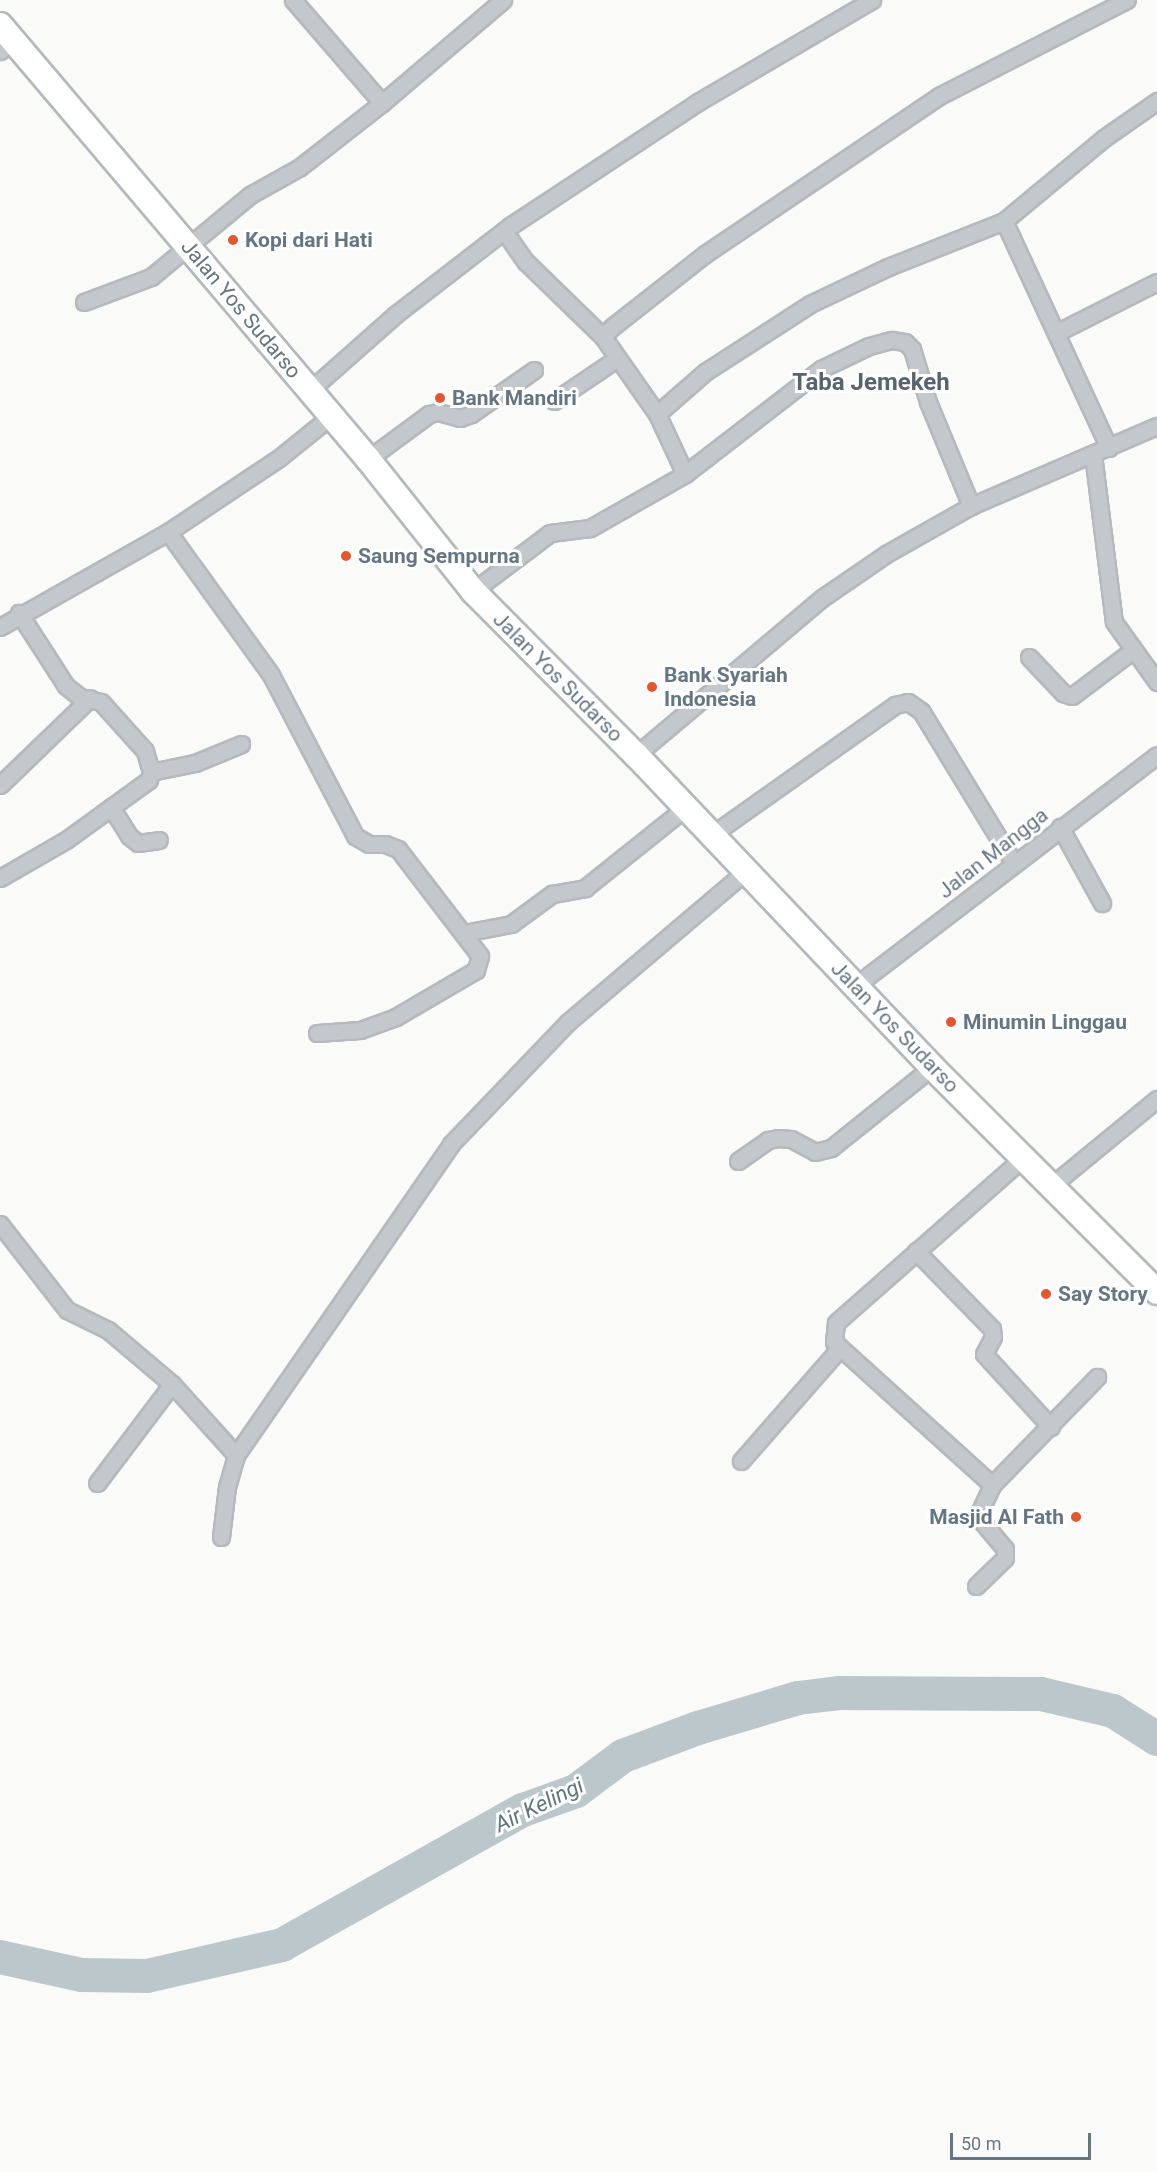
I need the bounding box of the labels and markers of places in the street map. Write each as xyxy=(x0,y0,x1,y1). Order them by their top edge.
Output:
place label: Kopi dari Hati xyxy=(245,227,373,253)
marker: Kopi dari Hati xyxy=(226,233,240,247)
place label: Bank Mandiri xyxy=(452,385,577,411)
marker: Bank Mandiri xyxy=(433,391,447,405)
place label: Saung Sempurna xyxy=(358,543,520,569)
marker: Saung Sempurna xyxy=(339,549,353,563)
place label: Bank Syariah Indonesia xyxy=(664,662,788,712)
marker: Bank Syariah Indonesia xyxy=(645,680,659,694)
place label: Minumin Linggau xyxy=(963,1009,1127,1035)
marker: Minumin Linggau xyxy=(944,1015,958,1029)
place label: Say Story xyxy=(1058,1281,1148,1307)
marker: Say Story xyxy=(1039,1287,1053,1301)
place label: Masjid Al Fath xyxy=(929,1504,1064,1530)
marker: Masjid Al Fath xyxy=(1069,1510,1083,1524)

